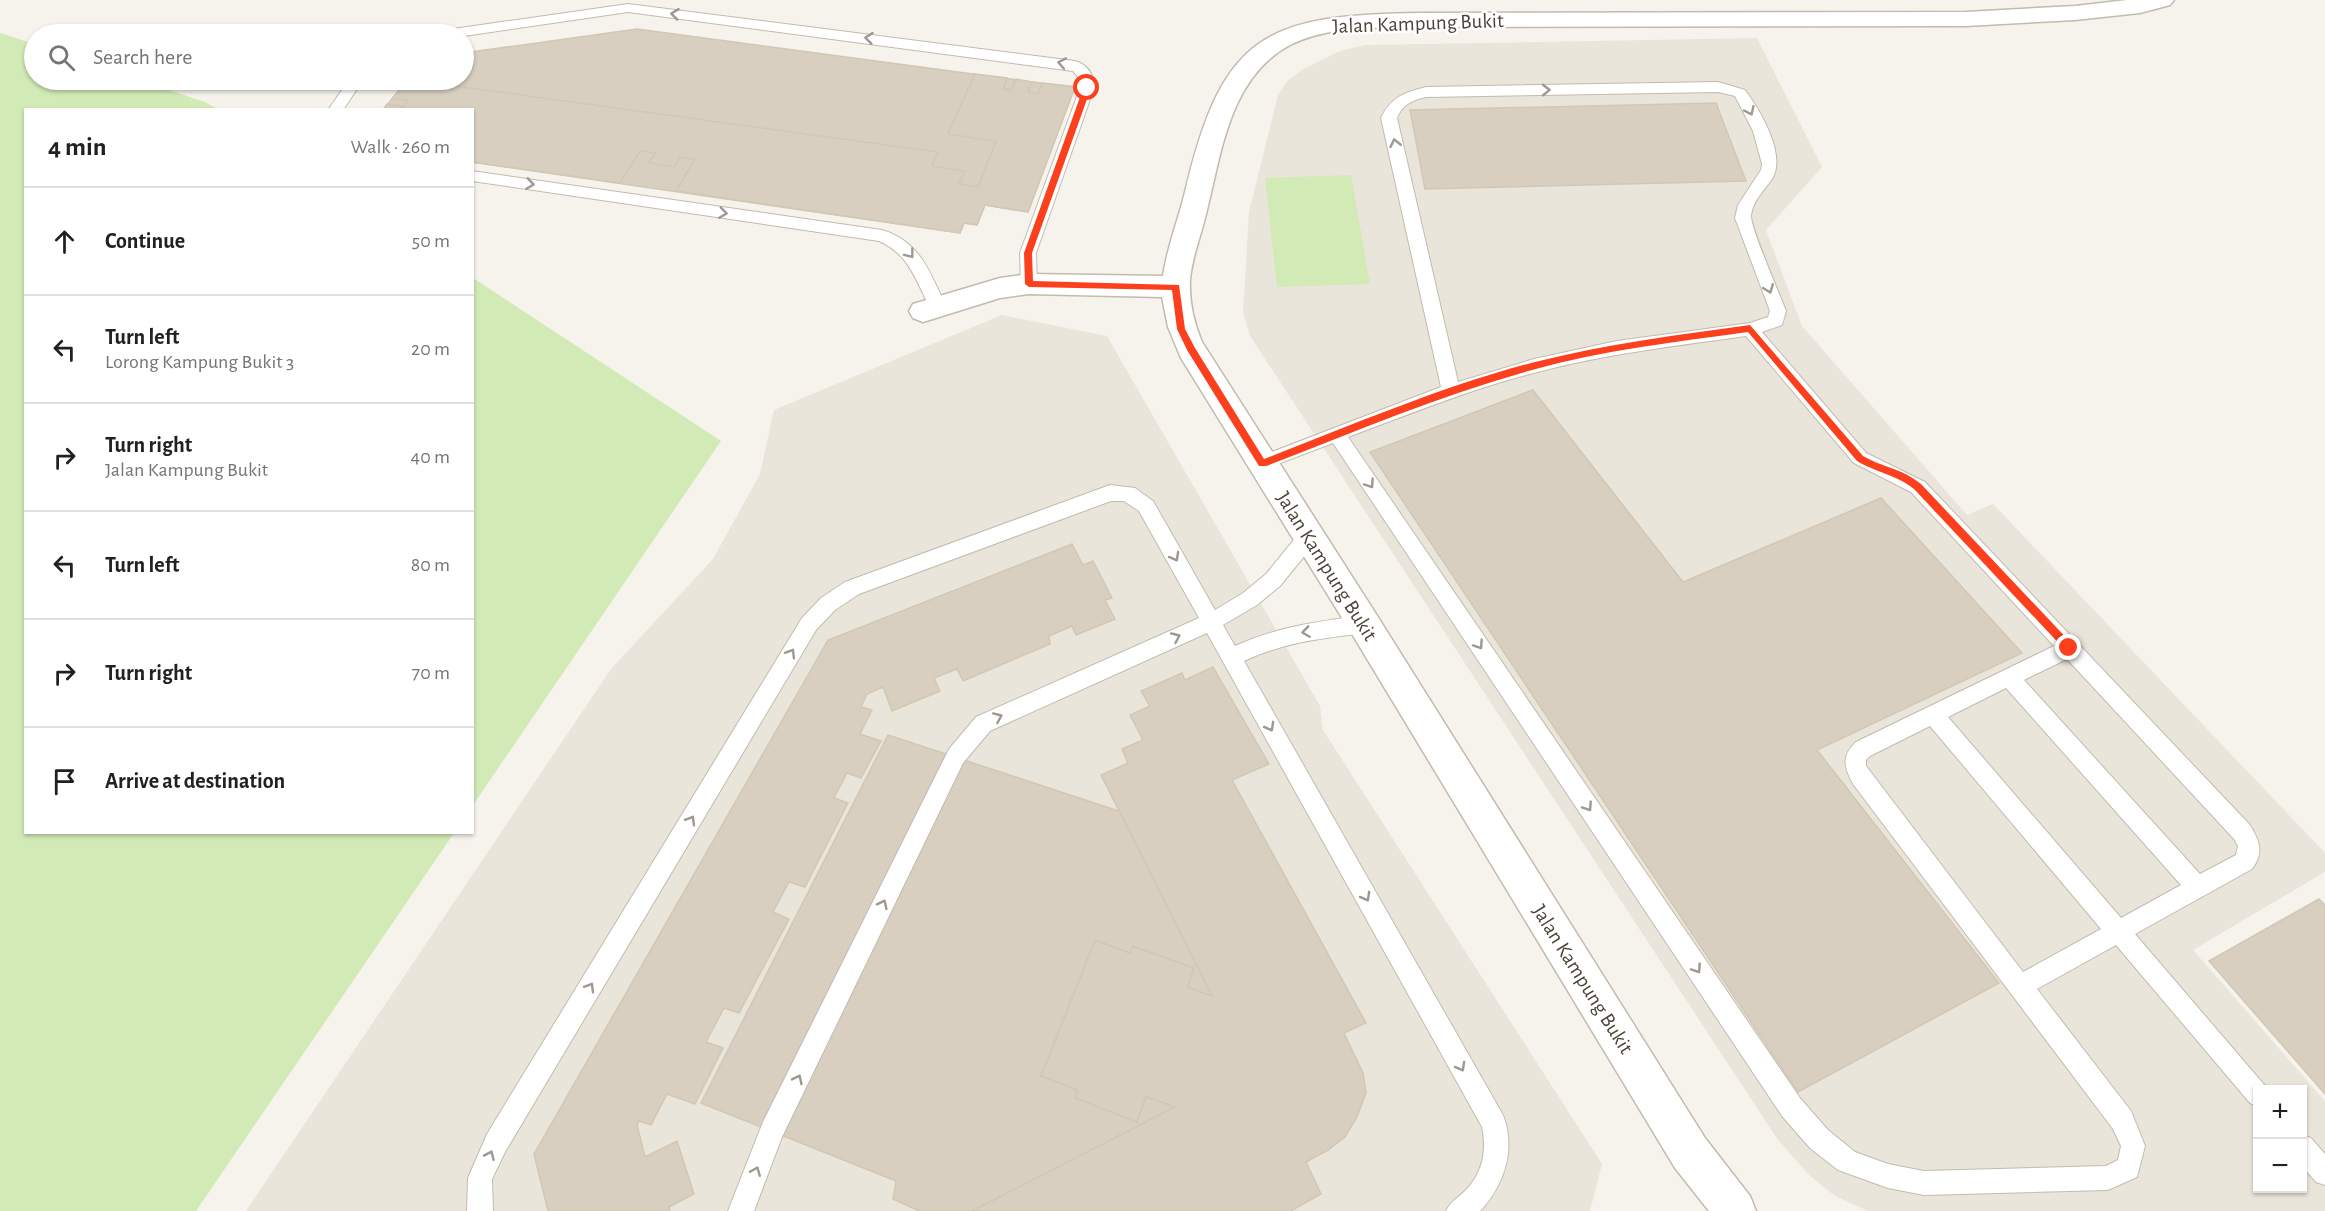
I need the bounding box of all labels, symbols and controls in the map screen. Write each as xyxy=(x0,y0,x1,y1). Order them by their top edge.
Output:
one-way arrow xyxy=(671,8,680,21)
street label: Jalan Kampung Bukit xyxy=(1332,10,1504,37)
search box xyxy=(24,24,474,90)
one-way arrow xyxy=(864,32,873,45)
icon: search xyxy=(45,41,78,74)
text: Search here xyxy=(93,46,192,68)
one-way arrow xyxy=(1057,57,1067,70)
route start xyxy=(1073,74,1099,100)
one-way arrow xyxy=(1541,84,1550,96)
one-way arrow xyxy=(1743,105,1755,116)
text: 4 min xyxy=(48,134,107,160)
text: Walk · 260 m xyxy=(350,137,450,157)
one-way arrow xyxy=(1389,139,1402,149)
one-way arrow xyxy=(526,178,535,190)
one-way arrow xyxy=(719,206,728,218)
icon: ahead xyxy=(48,225,81,258)
text: Continue xyxy=(105,230,185,252)
text: 50 m xyxy=(412,231,450,251)
one-way arrow xyxy=(903,247,914,258)
one-way arrow xyxy=(1762,283,1775,293)
text: Turn left xyxy=(105,326,179,348)
icon: left xyxy=(48,333,81,366)
text: 20 m xyxy=(411,339,450,359)
text: Lorong Kampung Bukit 3 xyxy=(105,352,294,372)
text: Turn right xyxy=(105,434,192,456)
icon: right xyxy=(48,441,81,474)
text: 40 m xyxy=(411,447,450,467)
text: Jalan Kampung Bukit xyxy=(105,460,268,480)
one-way arrow xyxy=(1363,477,1374,488)
street label: Jalan Kampung Bukit xyxy=(1272,488,1381,645)
icon: left xyxy=(48,549,81,582)
one-way arrow xyxy=(1167,551,1179,561)
text: Turn left xyxy=(105,554,179,576)
text: 80 m xyxy=(411,555,450,575)
one-way arrow xyxy=(1302,626,1311,638)
one-way arrow xyxy=(1170,633,1181,645)
route end xyxy=(2055,634,2081,660)
one-way arrow xyxy=(1472,639,1483,650)
one-way arrow xyxy=(784,649,796,659)
icon: right xyxy=(48,657,81,690)
text: Turn right xyxy=(105,662,192,684)
text: 70 m xyxy=(412,663,450,683)
one-way arrow xyxy=(992,713,1003,725)
one-way arrow xyxy=(1263,721,1274,731)
icon: arrive xyxy=(48,765,81,798)
text: Arrive at destination xyxy=(105,770,285,792)
one-way arrow xyxy=(1581,800,1592,811)
one-way arrow xyxy=(683,816,695,826)
one-way arrow xyxy=(1358,891,1370,901)
one-way arrow xyxy=(876,899,888,910)
street label: Jalan Kampung Bukit xyxy=(1528,901,1637,1058)
one-way arrow xyxy=(1690,962,1701,973)
one-way arrow xyxy=(582,983,594,993)
one-way arrow xyxy=(1454,1061,1466,1071)
one-way arrow xyxy=(791,1074,802,1085)
map controls xyxy=(2253,1085,2307,1193)
button: + xyxy=(2253,1085,2307,1139)
button: − xyxy=(2253,1139,2307,1193)
one-way arrow xyxy=(483,1150,495,1161)
one-way arrow xyxy=(749,1166,762,1177)

